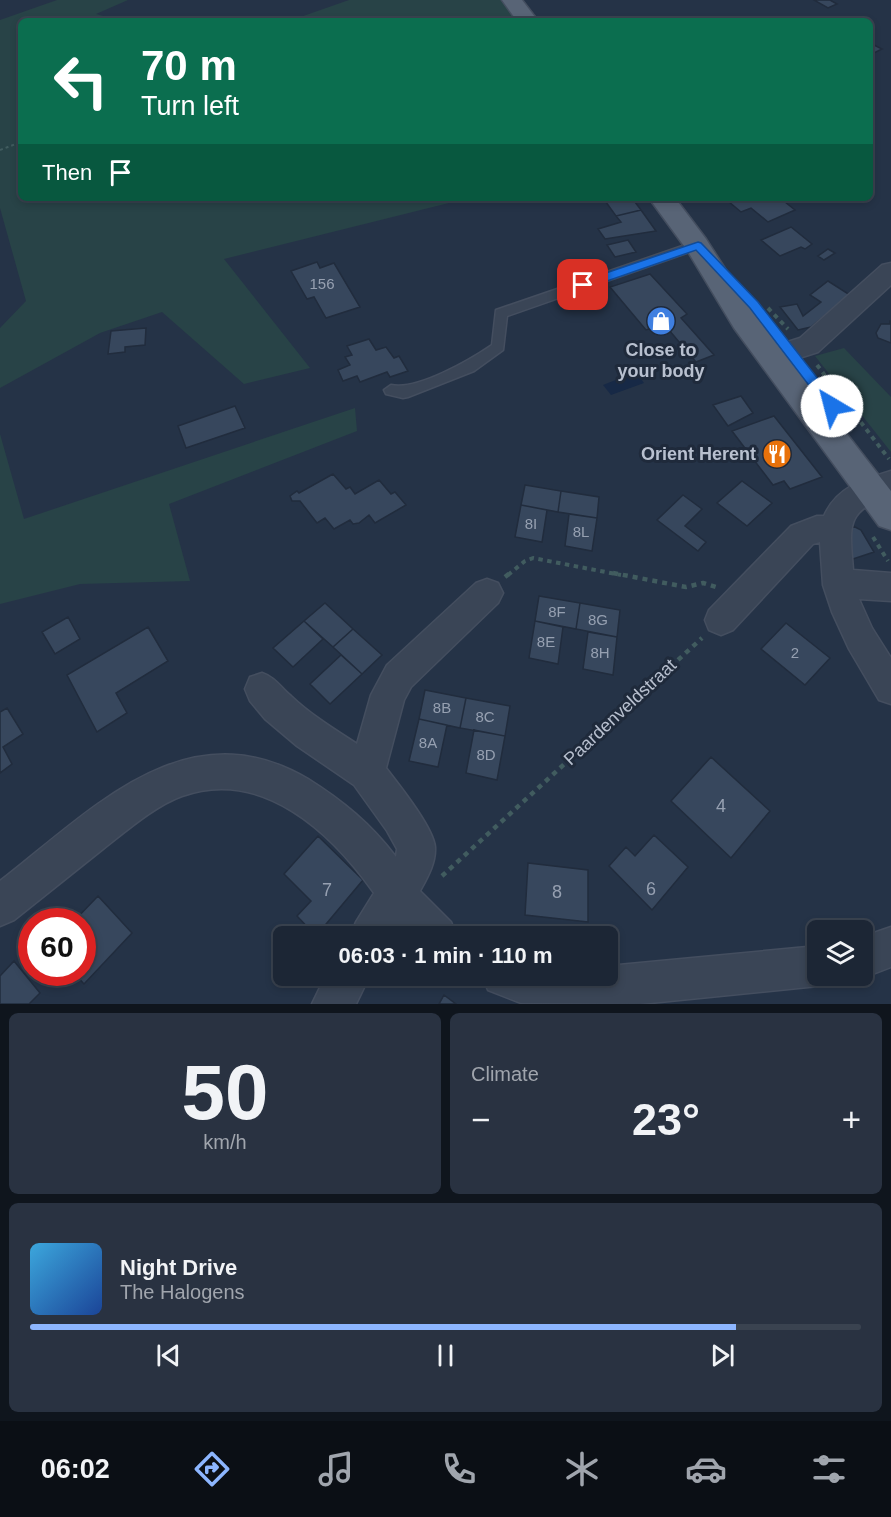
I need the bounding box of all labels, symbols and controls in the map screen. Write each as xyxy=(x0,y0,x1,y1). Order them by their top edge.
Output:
icon: left xyxy=(42,42,120,120)
text: 70 m xyxy=(141,42,237,89)
text: Turn left xyxy=(141,91,239,121)
icon: arrive xyxy=(104,156,137,189)
text: Then xyxy=(42,160,92,185)
pin xyxy=(557,259,608,310)
icon: arrive xyxy=(566,268,599,301)
house number: 156 xyxy=(309,275,335,292)
shop icon: Close to your body xyxy=(645,305,677,337)
place label: Close to your body xyxy=(617,340,705,381)
position arrow xyxy=(800,374,864,438)
restaurant icon: Orient Herent xyxy=(761,438,793,470)
place label: Orient Herent xyxy=(641,444,756,464)
house number: 8I xyxy=(525,515,537,532)
house number: 8L xyxy=(573,523,589,540)
house number: 8F xyxy=(548,603,566,620)
house number: 8G xyxy=(588,611,608,628)
house number: 8E xyxy=(537,633,555,650)
house number: 8H xyxy=(590,644,610,661)
house number: 2 xyxy=(791,644,799,661)
street label: Paardenveldstraat xyxy=(560,655,680,769)
house number: 8B xyxy=(433,699,451,716)
house number: 8C xyxy=(475,708,495,725)
house number: 8A xyxy=(419,734,437,751)
house number: 8D xyxy=(476,746,496,763)
house number: 4 xyxy=(716,796,726,816)
house number: 6 xyxy=(646,879,656,899)
house number: 7 xyxy=(322,880,332,900)
house number: 8 xyxy=(552,882,562,902)
speed limit sign: 60 xyxy=(18,908,96,986)
map controls xyxy=(807,920,873,986)
button: layers xyxy=(807,920,873,986)
text: 06:03 · 1 min · 110 m xyxy=(339,943,553,968)
text: 50 xyxy=(182,1048,268,1136)
text: Climate xyxy=(471,1063,539,1085)
text: 23° xyxy=(632,1094,700,1145)
text: − xyxy=(471,1101,490,1138)
text: + xyxy=(842,1101,861,1138)
text: km/h xyxy=(203,1131,247,1153)
text: Night Drive xyxy=(120,1255,237,1280)
text: The Halogens xyxy=(120,1281,245,1303)
icon: previous xyxy=(152,1339,185,1372)
icon: pause xyxy=(429,1339,462,1372)
icon: next xyxy=(706,1339,739,1372)
icon: directions xyxy=(191,1448,233,1490)
icon: music xyxy=(315,1448,357,1490)
icon: phone xyxy=(438,1448,480,1490)
icon: climate xyxy=(561,1448,603,1490)
icon: car xyxy=(685,1448,727,1490)
icon: filters xyxy=(808,1448,850,1490)
text: 06:02 xyxy=(41,1454,110,1484)

